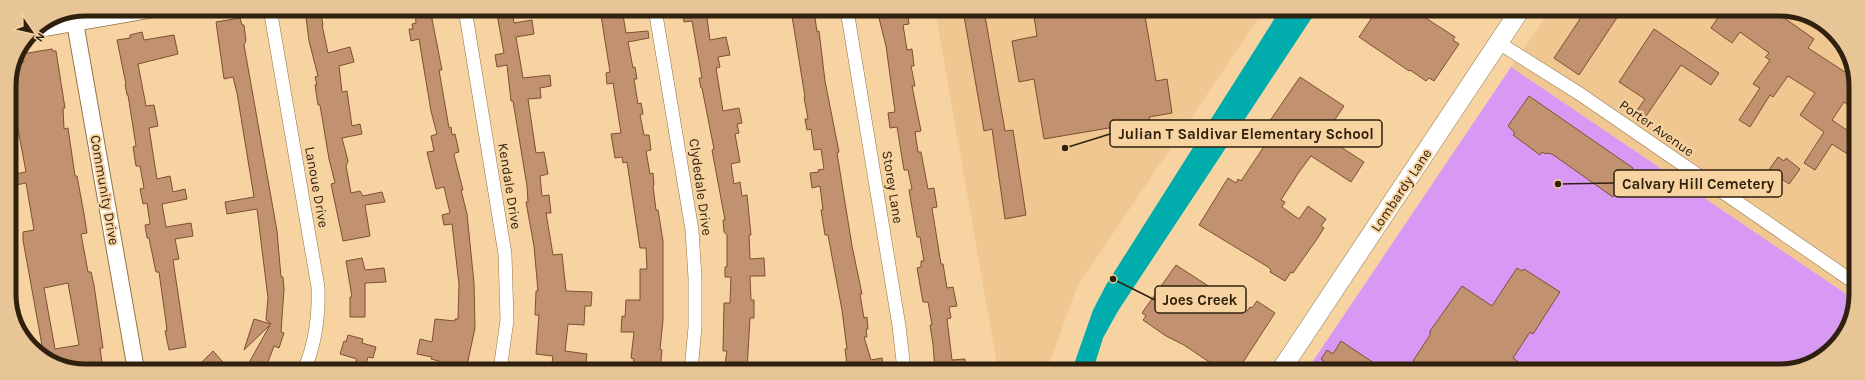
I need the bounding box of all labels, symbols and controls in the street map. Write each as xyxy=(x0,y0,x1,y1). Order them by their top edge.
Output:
north arrow xyxy=(12,12,52,52)
text: N xyxy=(32,30,47,44)
street label: Porter Avenue xyxy=(1616,96,1697,160)
callout: Julian T Saldivar Elementary School xyxy=(1110,120,1382,147)
text: Julian T Saldivar Elementary School xyxy=(1118,125,1374,143)
street label: Community Drive xyxy=(86,134,123,246)
street label: Clydedale Drive xyxy=(685,138,716,237)
street label: Kendale Drive xyxy=(494,142,525,231)
street label: Lanoue Drive xyxy=(301,145,332,229)
street label: Lombardy Lane xyxy=(1367,146,1435,235)
street label: Storey Lane xyxy=(878,150,907,225)
callout: Calvary Hill Cemetery xyxy=(1614,170,1782,197)
text: Calvary Hill Cemetery xyxy=(1622,175,1774,193)
callout: Joes Creek xyxy=(1155,286,1246,313)
text: Joes Creek xyxy=(1163,291,1238,309)

